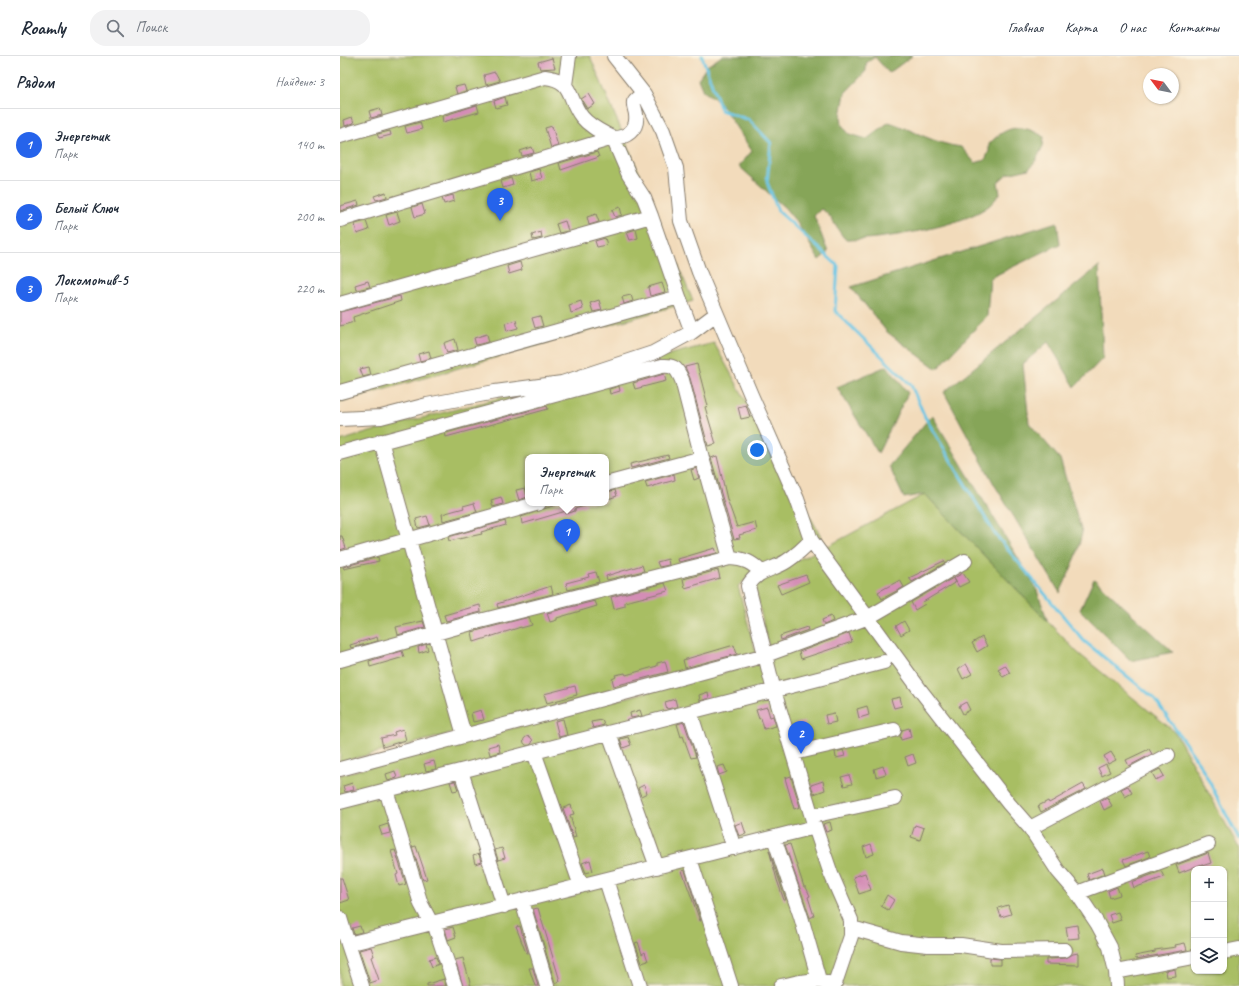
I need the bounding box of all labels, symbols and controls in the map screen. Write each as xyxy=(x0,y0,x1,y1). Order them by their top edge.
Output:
search box xyxy=(90,10,370,46)
text: Roamly xyxy=(20,16,66,40)
icon: search xyxy=(104,17,126,39)
text: Поиск xyxy=(136,18,167,37)
text: Главная xyxy=(1008,19,1043,36)
text: Карта xyxy=(1065,19,1097,36)
text: О нас xyxy=(1119,19,1146,36)
text: Контакты xyxy=(1168,19,1219,36)
north arrow xyxy=(1143,68,1179,104)
text: Рядом xyxy=(16,72,54,93)
text: Найдено: 3 xyxy=(276,74,324,90)
text: Энергетик xyxy=(54,127,109,146)
text: 1 xyxy=(26,137,32,153)
text: 140 m xyxy=(296,137,324,153)
text: Парк xyxy=(54,146,77,162)
pin: 3 xyxy=(487,188,513,221)
text: Белый Ключ xyxy=(54,199,118,218)
text: 2 xyxy=(26,209,32,225)
text: 200 m xyxy=(296,209,324,225)
text: Парк xyxy=(54,218,77,234)
text: Локомотив-5 xyxy=(54,271,128,290)
text: 3 xyxy=(26,281,32,297)
text: 220 m xyxy=(296,281,324,297)
text: Парк xyxy=(54,290,77,306)
your location xyxy=(747,440,767,460)
popup xyxy=(525,454,609,506)
text: Энергетик xyxy=(539,463,595,482)
text: Парк xyxy=(539,482,562,498)
pin: 1 xyxy=(554,519,580,552)
pin: 2 xyxy=(788,721,814,754)
map controls xyxy=(1191,866,1227,974)
button: + xyxy=(1191,866,1227,902)
button: − xyxy=(1191,902,1227,938)
button: layers xyxy=(1191,938,1227,974)

